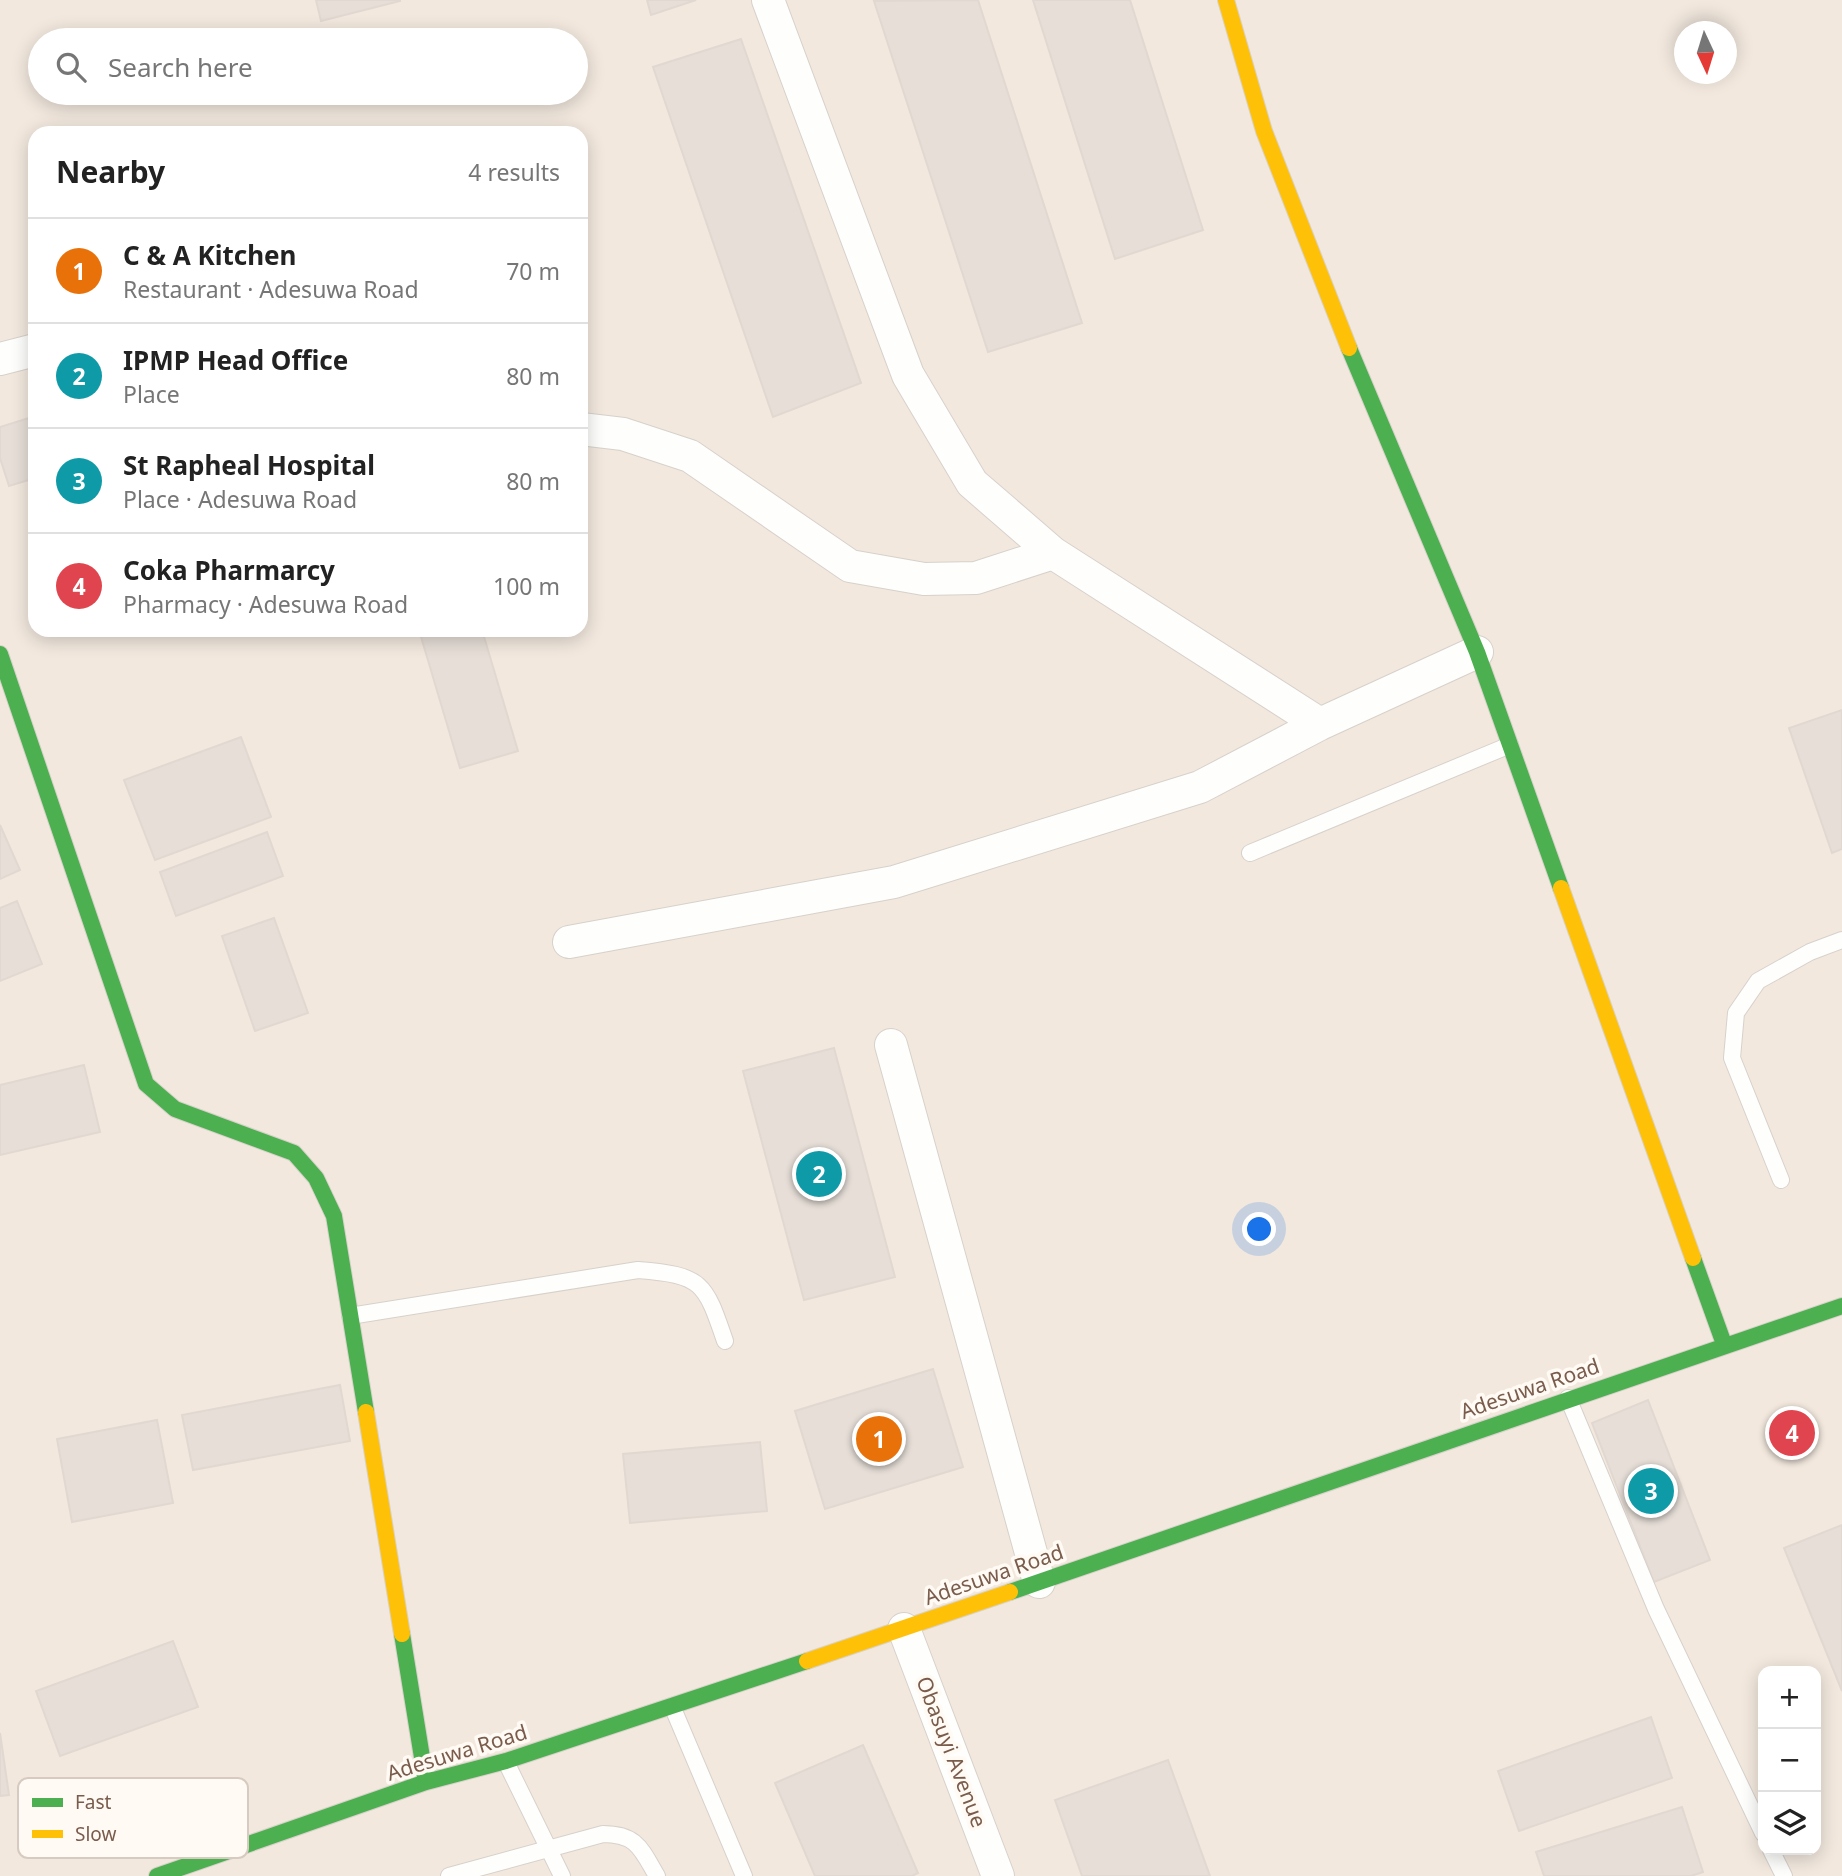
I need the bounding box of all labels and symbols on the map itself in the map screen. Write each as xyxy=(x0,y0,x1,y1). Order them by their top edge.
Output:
north arrow xyxy=(1674,21,1737,84)
pin: 2 xyxy=(796,1148,842,1200)
your location xyxy=(1242,1212,1276,1246)
street label: Adesuwa Road xyxy=(1456,1351,1603,1425)
pin: 4 xyxy=(1769,1407,1815,1459)
pin: 1 xyxy=(856,1413,902,1465)
pin: 3 xyxy=(1628,1465,1674,1517)
street label: Adesuwa Road xyxy=(920,1537,1067,1611)
street label: Obasuyi Avenue xyxy=(910,1672,994,1831)
street label: Adesuwa Road xyxy=(383,1717,530,1787)
legend xyxy=(18,1778,248,1858)
text: Fast xyxy=(75,1789,112,1815)
text: Slow xyxy=(75,1821,116,1847)

